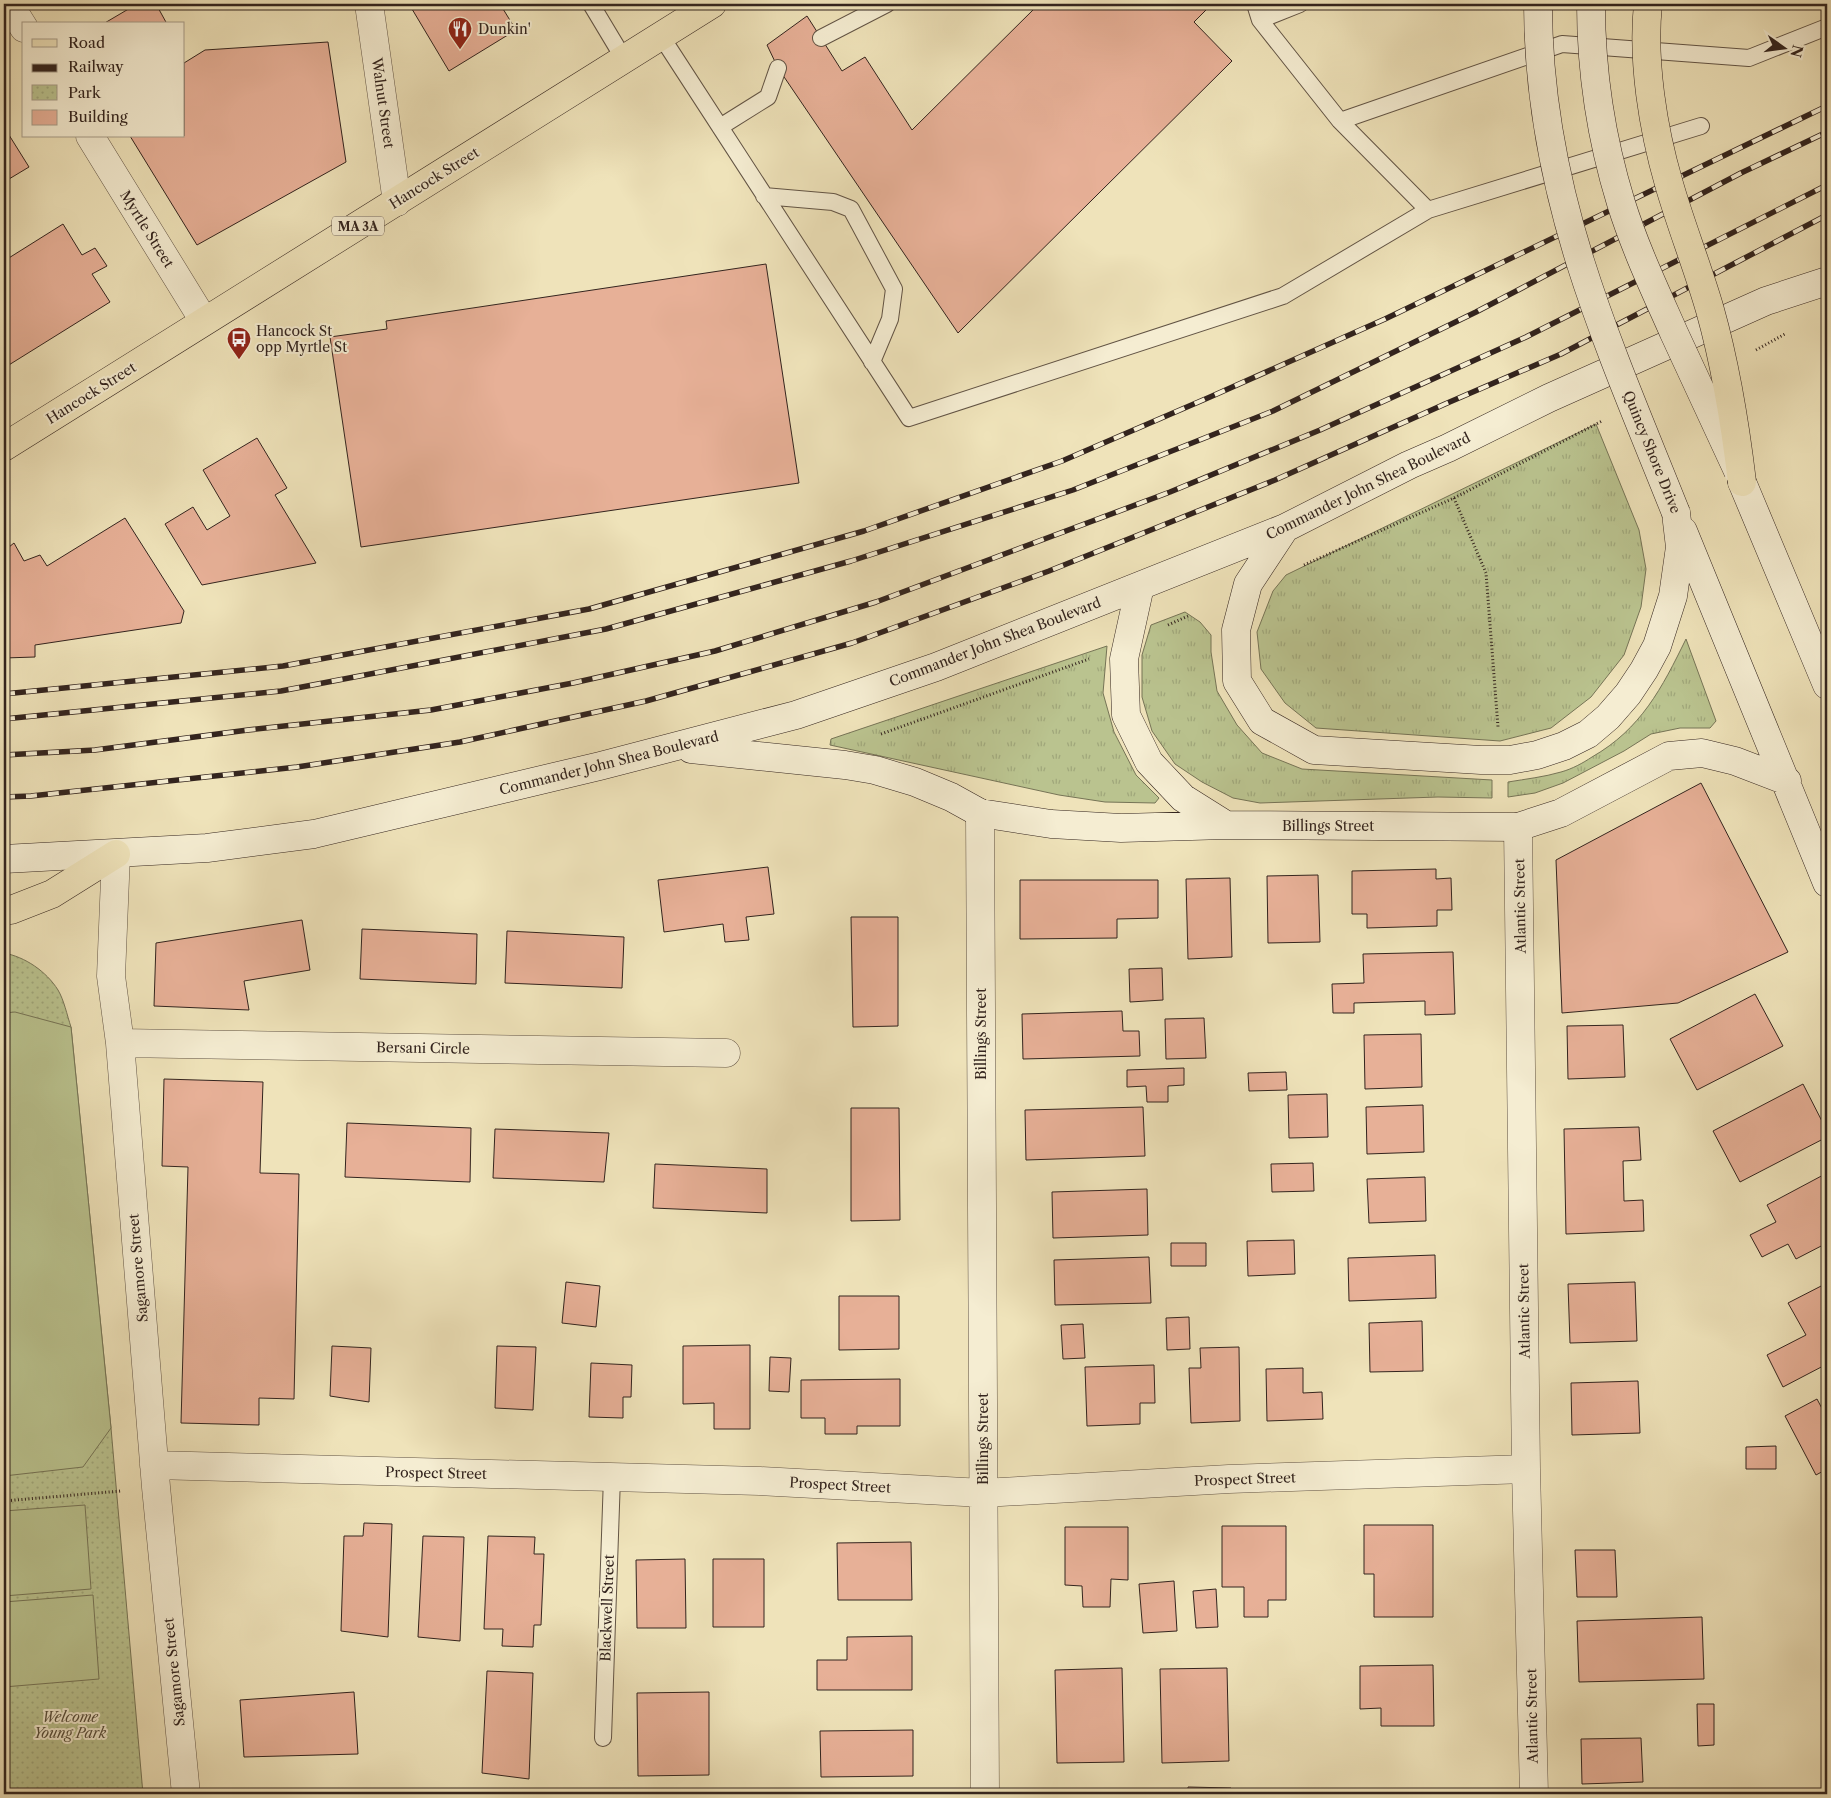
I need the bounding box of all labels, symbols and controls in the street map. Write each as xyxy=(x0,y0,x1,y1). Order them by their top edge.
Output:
restaurant icon: Dunkin' xyxy=(447,16,473,50)
place label: Dunkin' xyxy=(478,20,531,38)
legend xyxy=(22,22,185,138)
north arrow xyxy=(1758,22,1808,72)
text: Road xyxy=(68,33,105,52)
text: N xyxy=(1786,43,1807,59)
street label: Walnut Street xyxy=(368,56,398,150)
text: Railway xyxy=(68,57,124,76)
text: Park xyxy=(68,83,102,102)
text: Building xyxy=(68,107,128,126)
street label: Hancock Street xyxy=(386,143,482,213)
street label: Myrtle Street xyxy=(116,187,178,271)
road number: MA 3A xyxy=(332,217,384,236)
place label: Hancock St opp Myrtle St xyxy=(256,322,347,356)
bus stop icon: Hancock St opp Myrtle St xyxy=(226,326,252,360)
street label: Hancock Street xyxy=(43,358,139,428)
street label: Quincy Shore Drive xyxy=(1619,388,1685,516)
street label: Commander John Shea Boulevard xyxy=(1263,428,1474,543)
street label: Commander John Shea Boulevard xyxy=(887,593,1104,691)
street label: Commander John Shea Boulevard xyxy=(497,727,721,799)
street label: Billings Street xyxy=(1282,817,1374,835)
street label: Atlantic Street xyxy=(1510,858,1530,955)
street label: Billings Street xyxy=(972,988,990,1080)
street label: Bersani Circle xyxy=(376,1038,470,1058)
street label: Sagamore Street xyxy=(124,1213,152,1323)
street label: Atlantic Street xyxy=(1514,1263,1534,1360)
street label: Billings Street xyxy=(974,1393,992,1485)
street label: Prospect Street xyxy=(385,1463,487,1483)
street label: Prospect Street xyxy=(1194,1468,1296,1490)
street label: Prospect Street xyxy=(789,1473,891,1497)
street label: Blackwell Street xyxy=(596,1554,618,1662)
street label: Sagamore Street xyxy=(159,1617,189,1727)
street label: Atlantic Street xyxy=(1522,1668,1542,1765)
park label: Welcome Young Park xyxy=(34,1708,107,1742)

